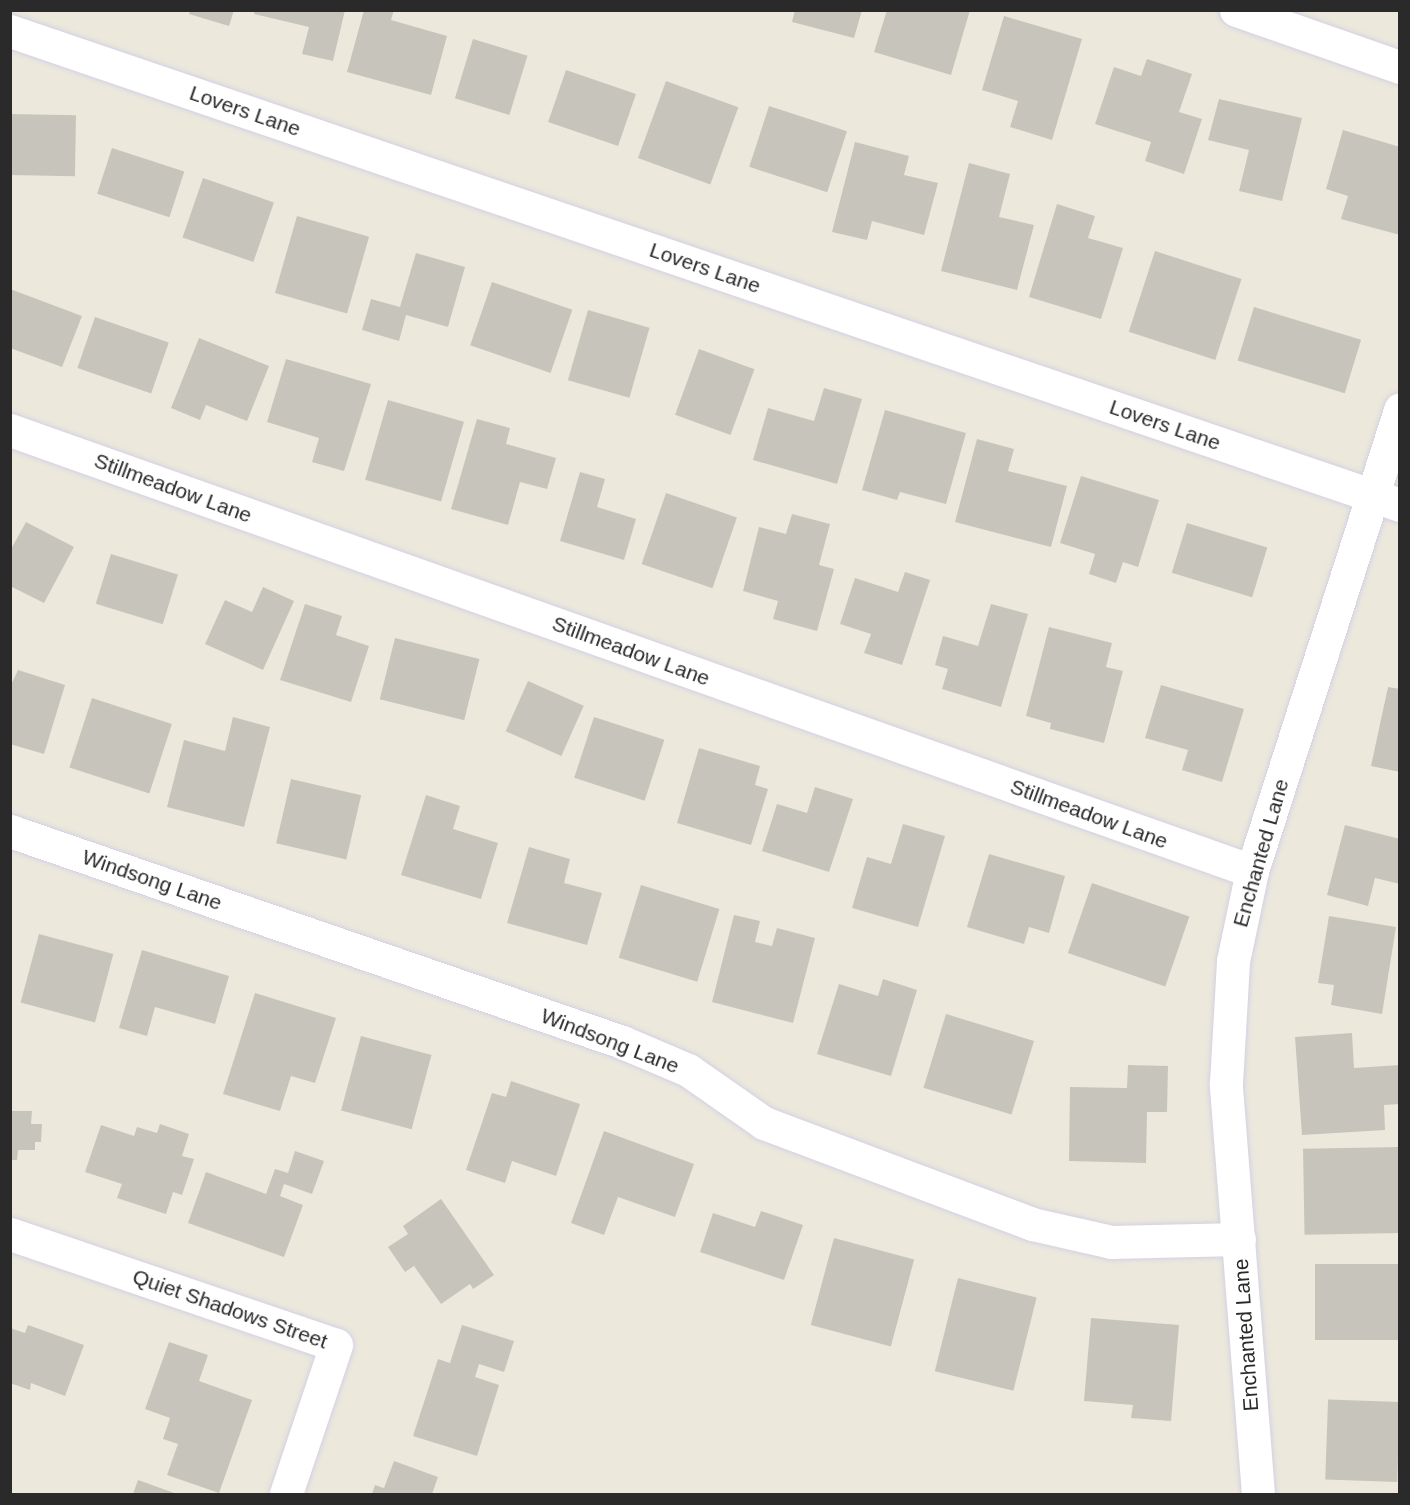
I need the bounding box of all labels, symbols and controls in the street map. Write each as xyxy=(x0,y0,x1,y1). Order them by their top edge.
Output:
street label: Lovers Lane xyxy=(186,80,304,142)
street label: Lovers Lane xyxy=(646,237,764,299)
street label: Lovers Lane xyxy=(1106,394,1224,456)
street label: Stillmeadow Lane xyxy=(91,448,255,528)
street label: Stillmeadow Lane xyxy=(549,611,713,691)
street label: Stillmeadow Lane xyxy=(1007,774,1171,854)
street label: Enchanted Lane xyxy=(1228,776,1294,930)
street label: Windsong Lane xyxy=(79,844,225,916)
street label: Windsong Lane xyxy=(537,1003,683,1079)
street label: Enchanted Lane xyxy=(1228,1258,1264,1412)
street label: Quiet Shadows Street xyxy=(129,1264,331,1354)

